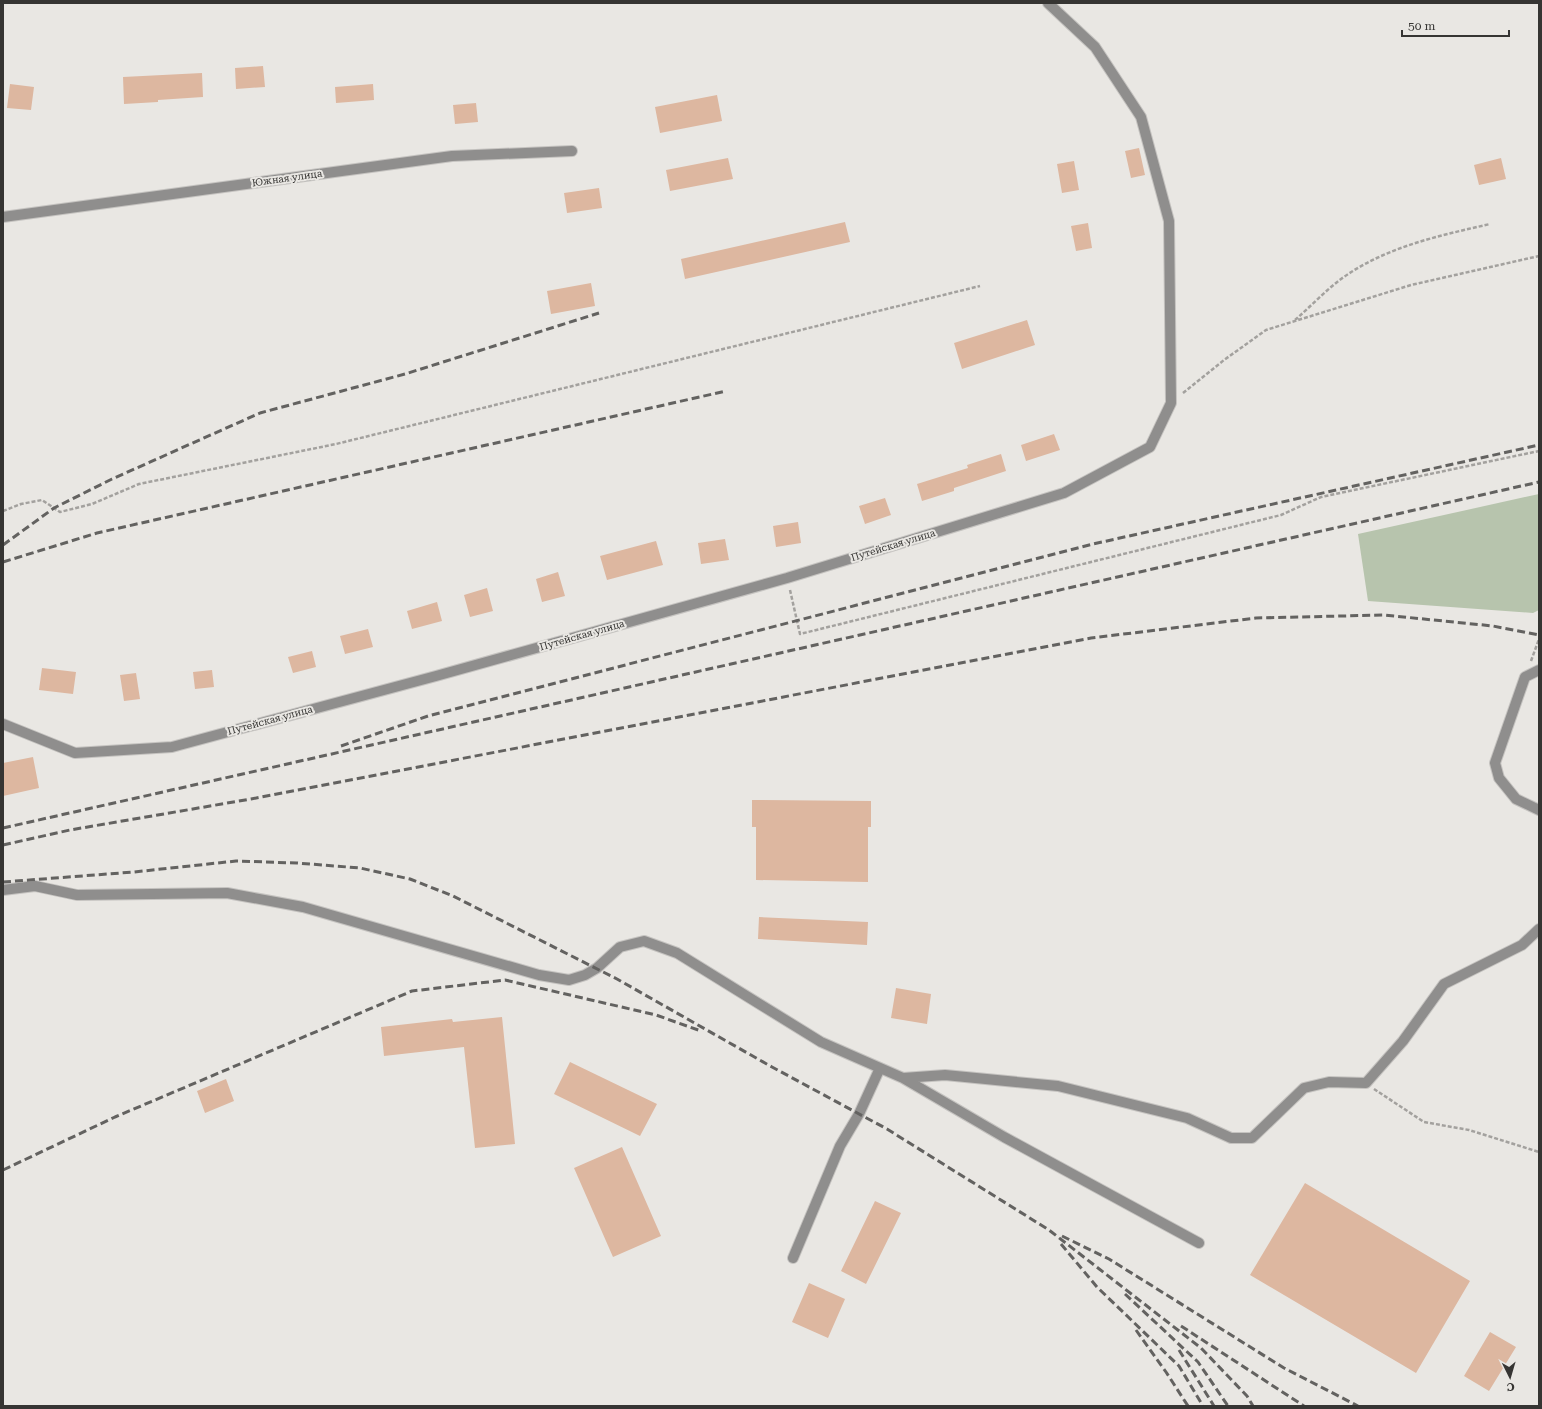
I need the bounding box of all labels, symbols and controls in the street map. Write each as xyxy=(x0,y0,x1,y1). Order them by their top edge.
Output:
scale bar xyxy=(1402,12,1509,38)
text: 50 m xyxy=(1408,19,1435,33)
street label: Южная улица xyxy=(251,168,323,188)
street label: Путейская улица xyxy=(850,527,937,563)
street label: Путейская улица xyxy=(538,617,626,652)
street label: Путейская улица xyxy=(226,703,314,737)
north arrow xyxy=(1490,1357,1530,1397)
text: С xyxy=(1506,1380,1515,1393)

